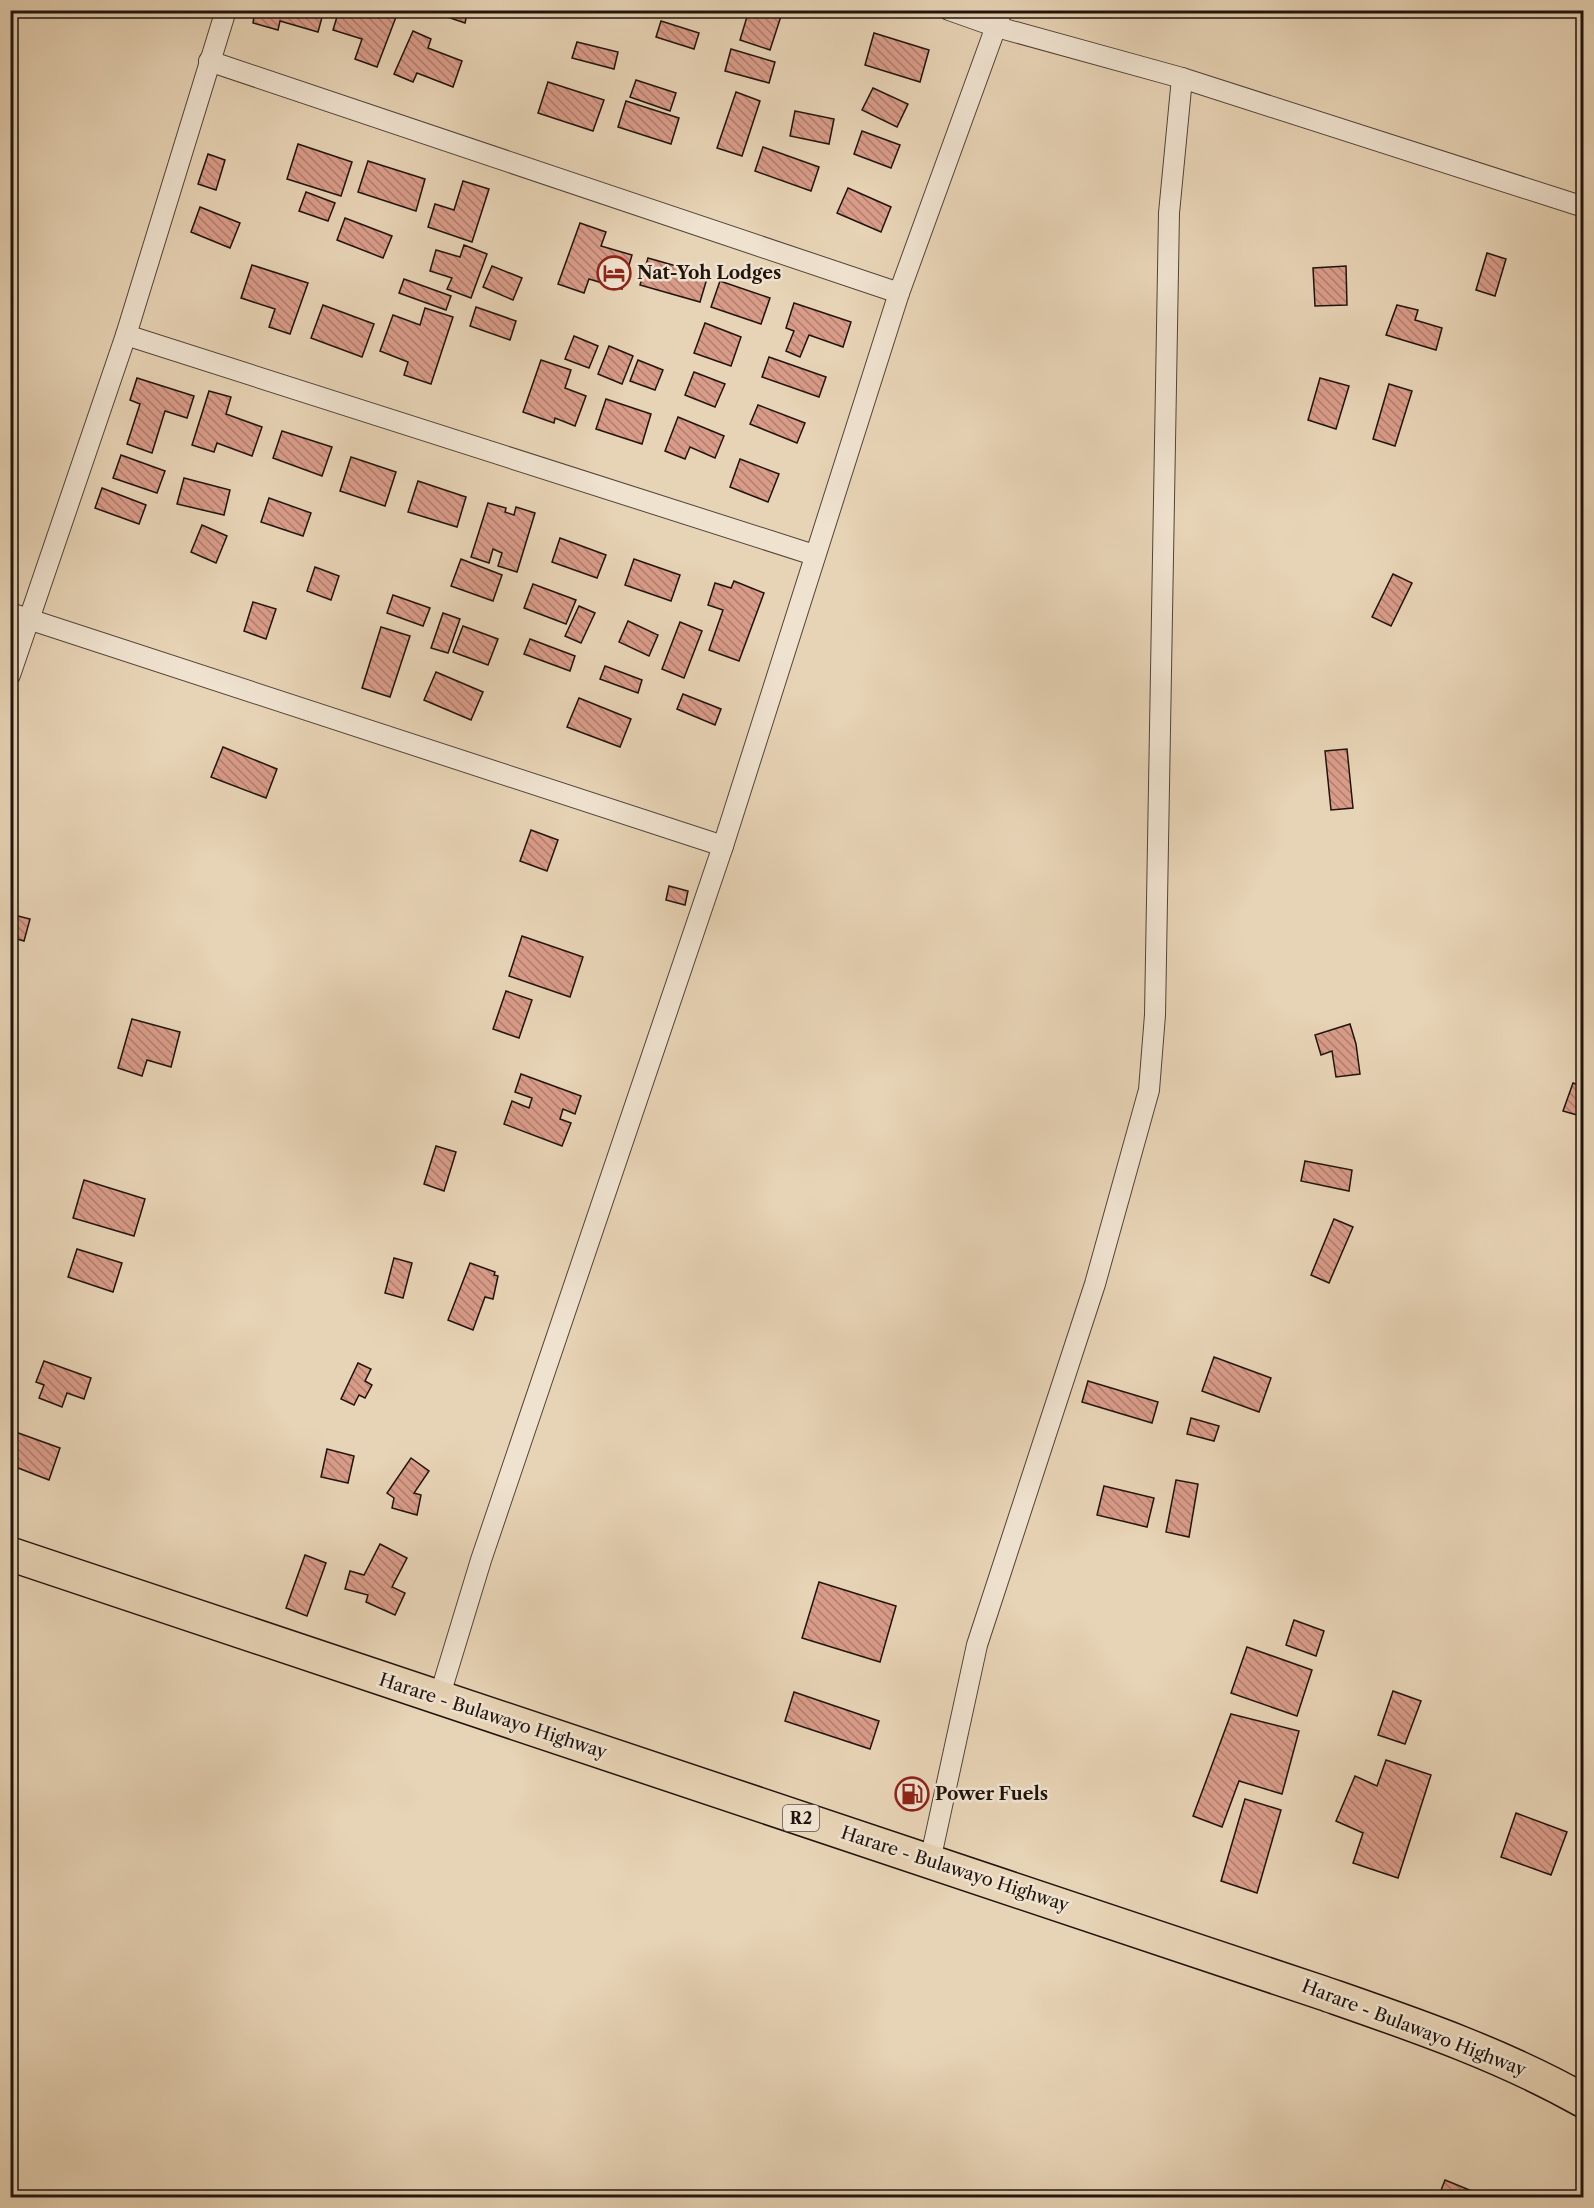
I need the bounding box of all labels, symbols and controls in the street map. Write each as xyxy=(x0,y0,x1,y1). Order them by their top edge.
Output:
hotel icon: Nat-Yoh Lodges xyxy=(596,255,632,291)
place label: Nat-Yoh Lodges xyxy=(637,262,781,284)
street label: Harare - Bulawayo Highway xyxy=(376,1669,611,1764)
fuel station icon: Power Fuels xyxy=(894,1776,930,1812)
place label: Power Fuels xyxy=(935,1783,1048,1805)
road number: R2 xyxy=(783,1805,819,1831)
street label: Harare - Bulawayo Highway xyxy=(838,1822,1073,1917)
street label: Harare - Bulawayo Highway xyxy=(1299,1975,1530,2081)

